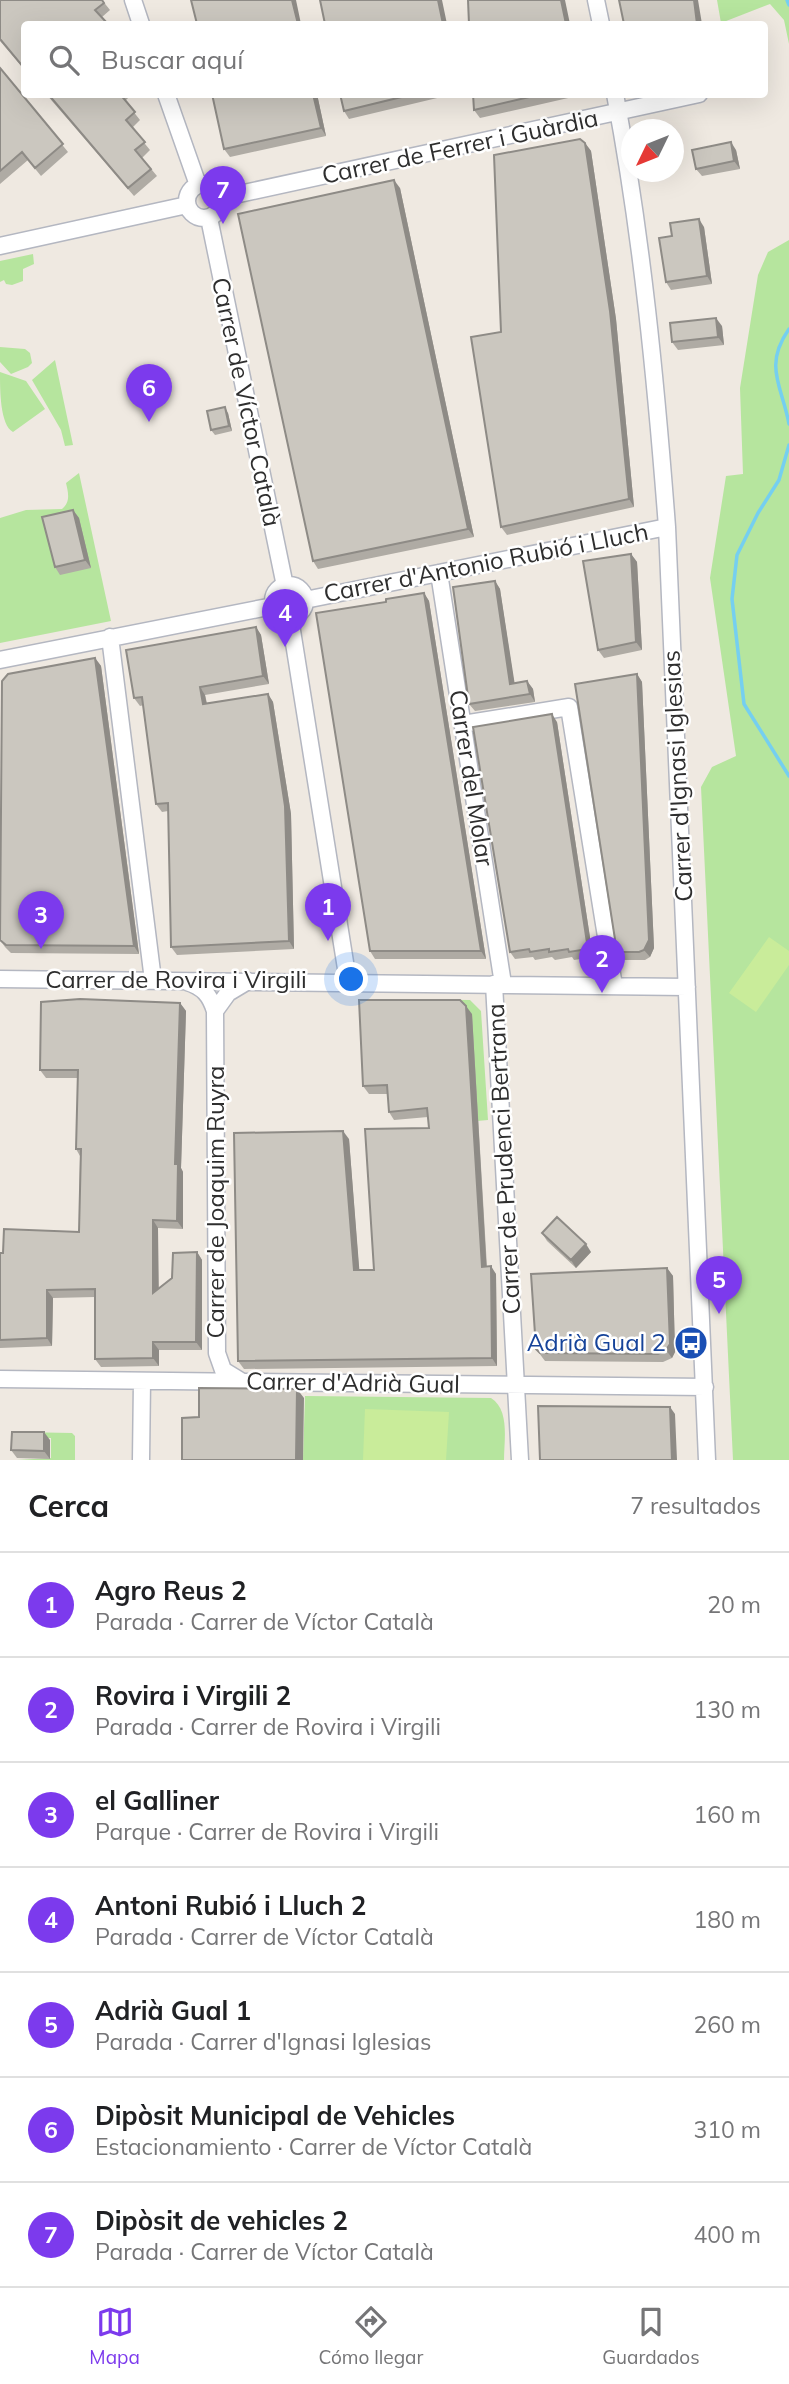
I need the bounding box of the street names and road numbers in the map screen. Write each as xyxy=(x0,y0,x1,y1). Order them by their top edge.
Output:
street label: Carrer de Ferrer i Guàrdia xyxy=(319,102,601,190)
street label: Carrer de Víctor Català xyxy=(206,274,288,529)
street label: Carrer d'Antonio Rubió i Lluch xyxy=(321,516,651,608)
street label: Carrer d'Ignasi Iglesias xyxy=(655,650,699,903)
street label: Carrer del Molar xyxy=(443,687,501,869)
street label: Carrer de Rovira i Virgili xyxy=(45,964,307,994)
street label: Carrer de Prudenci Bertrana xyxy=(480,1003,526,1315)
street label: Carrer de Joaquim Ruyra xyxy=(200,1066,230,1338)
street label: Carrer d'Adrià Gual xyxy=(246,1365,460,1399)

